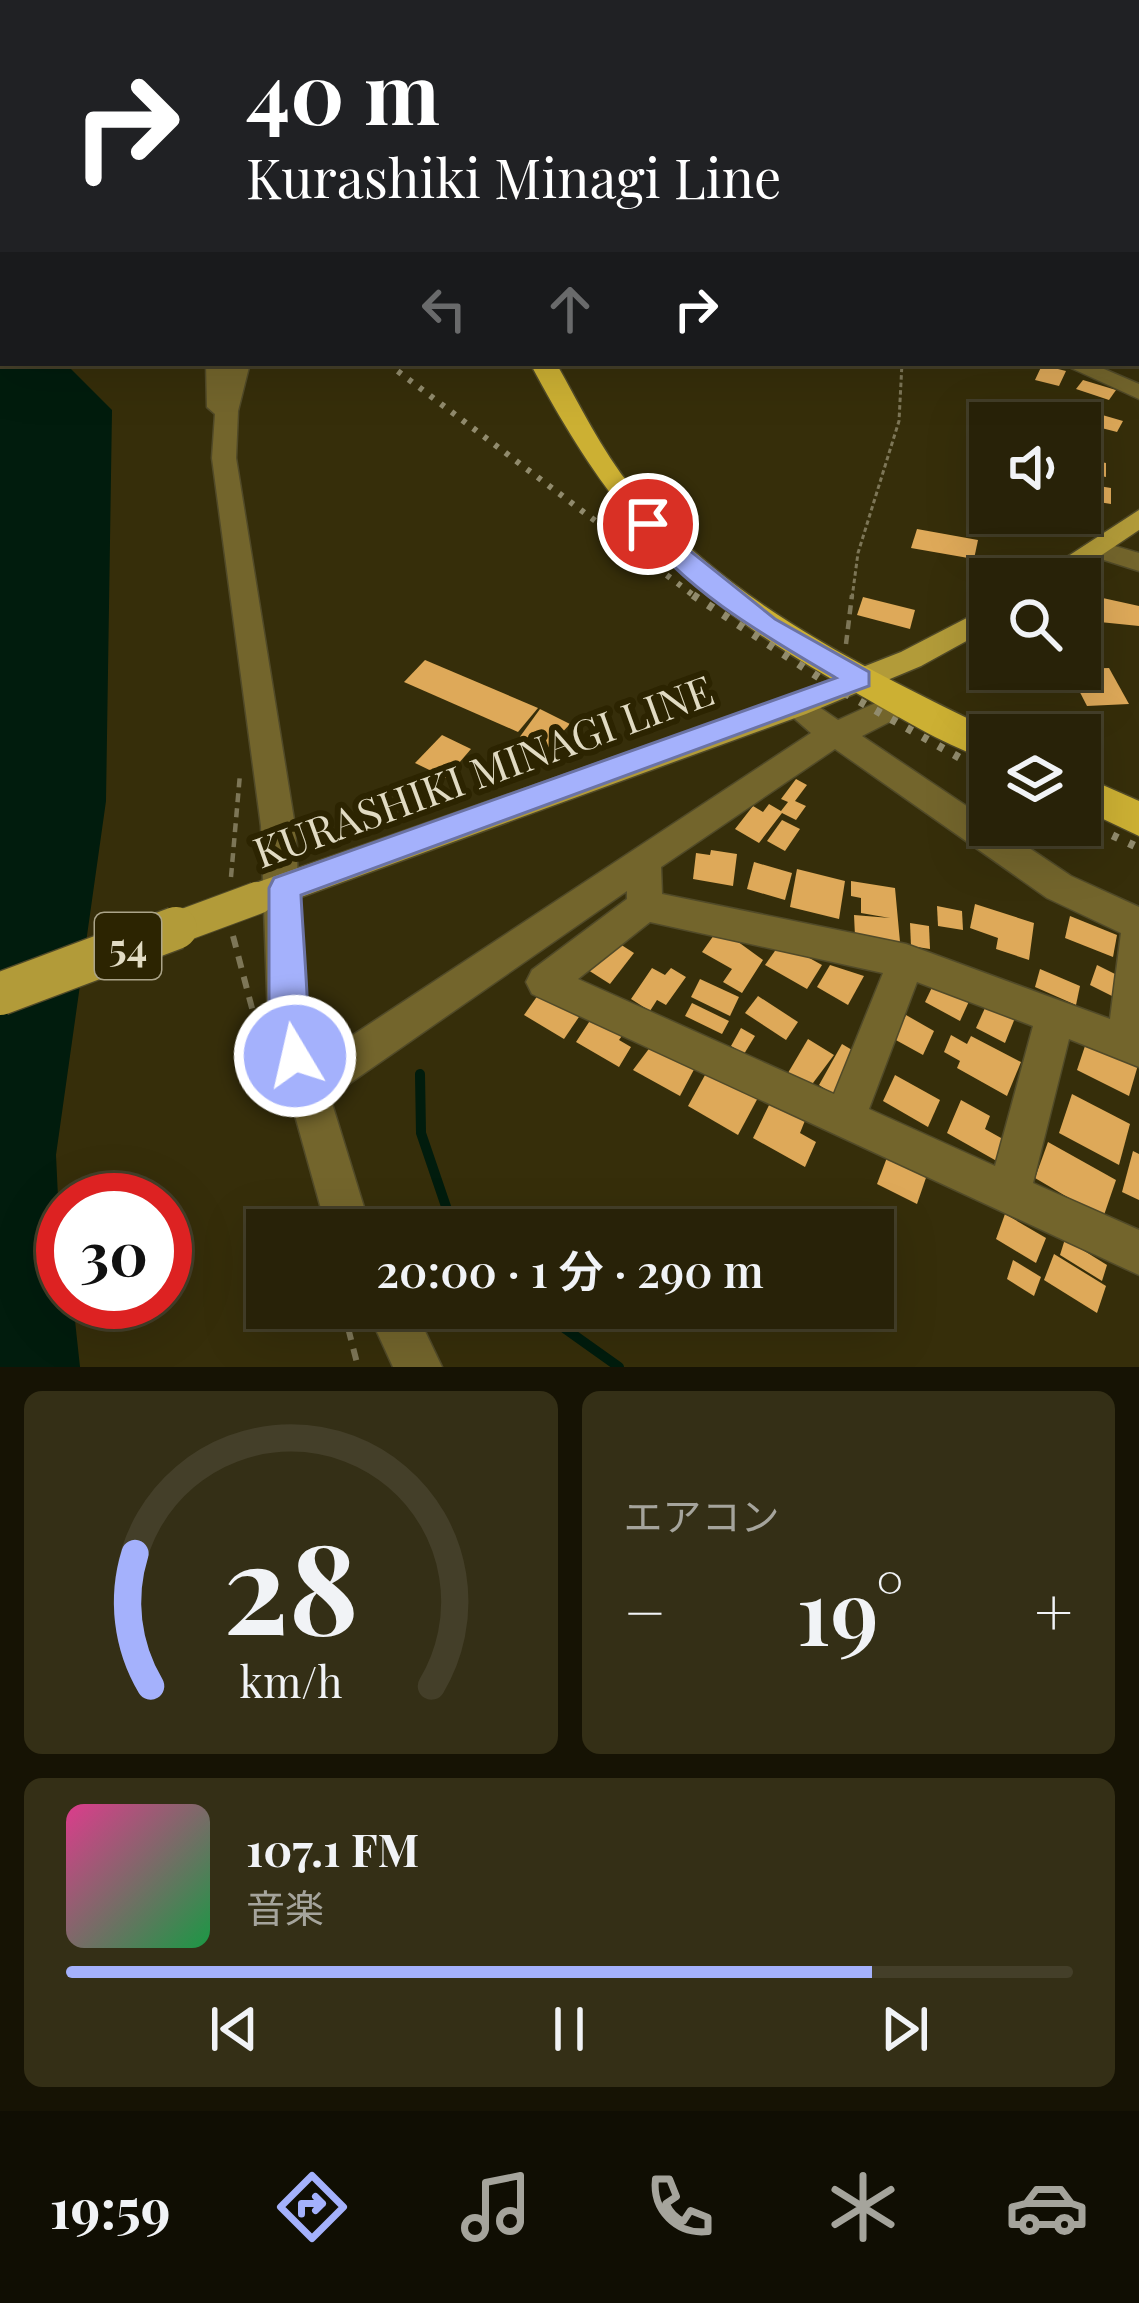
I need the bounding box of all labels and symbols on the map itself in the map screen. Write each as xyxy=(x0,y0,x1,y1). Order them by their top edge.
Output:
pin xyxy=(597,473,699,575)
street label: KURASHIKI MINAGI LINE xyxy=(245,661,721,879)
road number: 54 xyxy=(95,913,161,979)
position arrow xyxy=(232,993,358,1119)
speed limit sign: 30 xyxy=(36,1173,192,1329)

